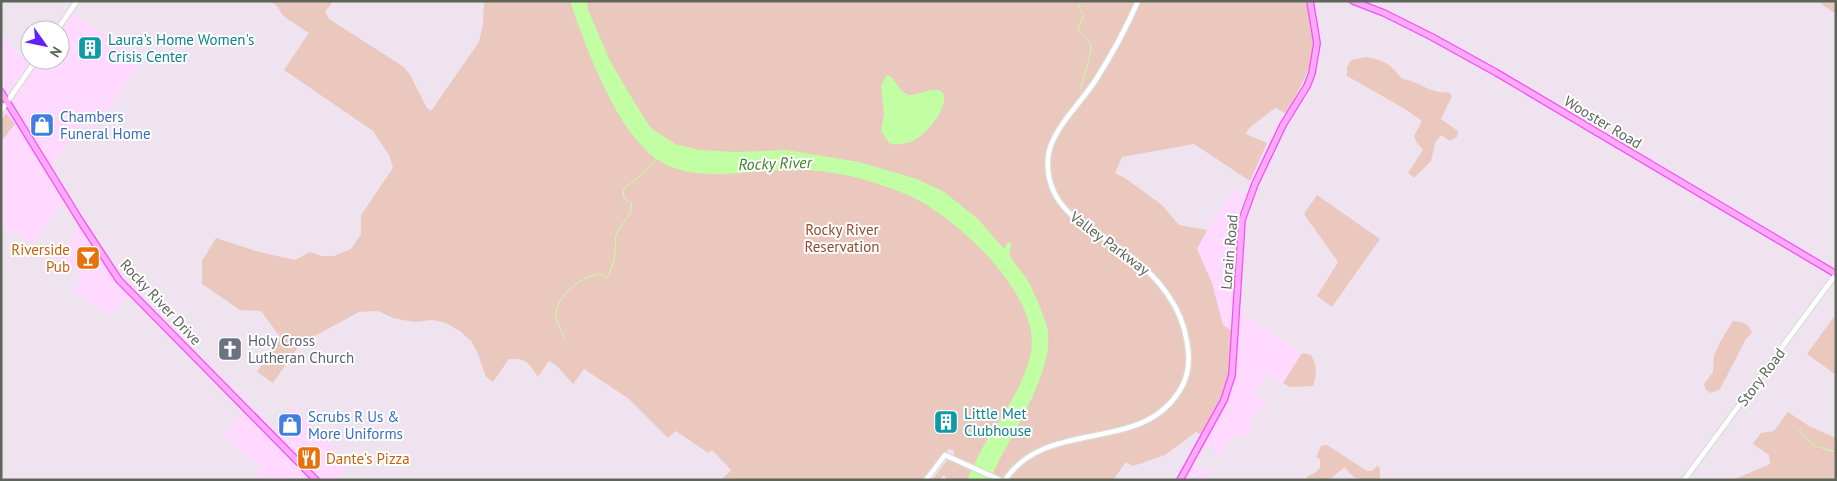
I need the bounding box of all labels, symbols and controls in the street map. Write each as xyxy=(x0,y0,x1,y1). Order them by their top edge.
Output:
north arrow xyxy=(20,20,70,70)
place label: Laura's Home Women's Crisis Center xyxy=(108,30,254,66)
building icon: Laura's Home Women's Crisis Center xyxy=(77,35,103,61)
text: N xyxy=(46,43,66,61)
street label: Wooster Road xyxy=(1561,91,1645,153)
place label: Chambers Funeral Home xyxy=(60,107,151,143)
shop icon: Chambers Funeral Home xyxy=(29,112,55,138)
water label: Rocky River xyxy=(738,152,814,174)
street label: Valley Parkway xyxy=(1066,206,1154,279)
street label: Lorain Road xyxy=(1216,214,1242,290)
park label: Rocky River Reservation xyxy=(805,220,879,256)
place label: Riverside Pub xyxy=(11,240,70,276)
bar icon: Riverside Pub xyxy=(75,245,101,271)
street label: Rocky River Drive xyxy=(116,255,206,349)
place label: Holy Cross Lutheran Church xyxy=(248,331,354,367)
church icon: Holy Cross Lutheran Church xyxy=(217,336,243,362)
street label: Story Road xyxy=(1733,344,1789,410)
place label: Little Met Clubhouse xyxy=(964,404,1031,440)
place label: Scrubs R Us & More Uniforms xyxy=(308,407,403,443)
building icon: Little Met Clubhouse xyxy=(933,409,959,435)
shop icon: Scrubs R Us & More Uniforms xyxy=(277,412,303,438)
restaurant icon: Dante's Pizza xyxy=(296,445,322,471)
place label: Dante's Pizza xyxy=(326,449,410,468)

